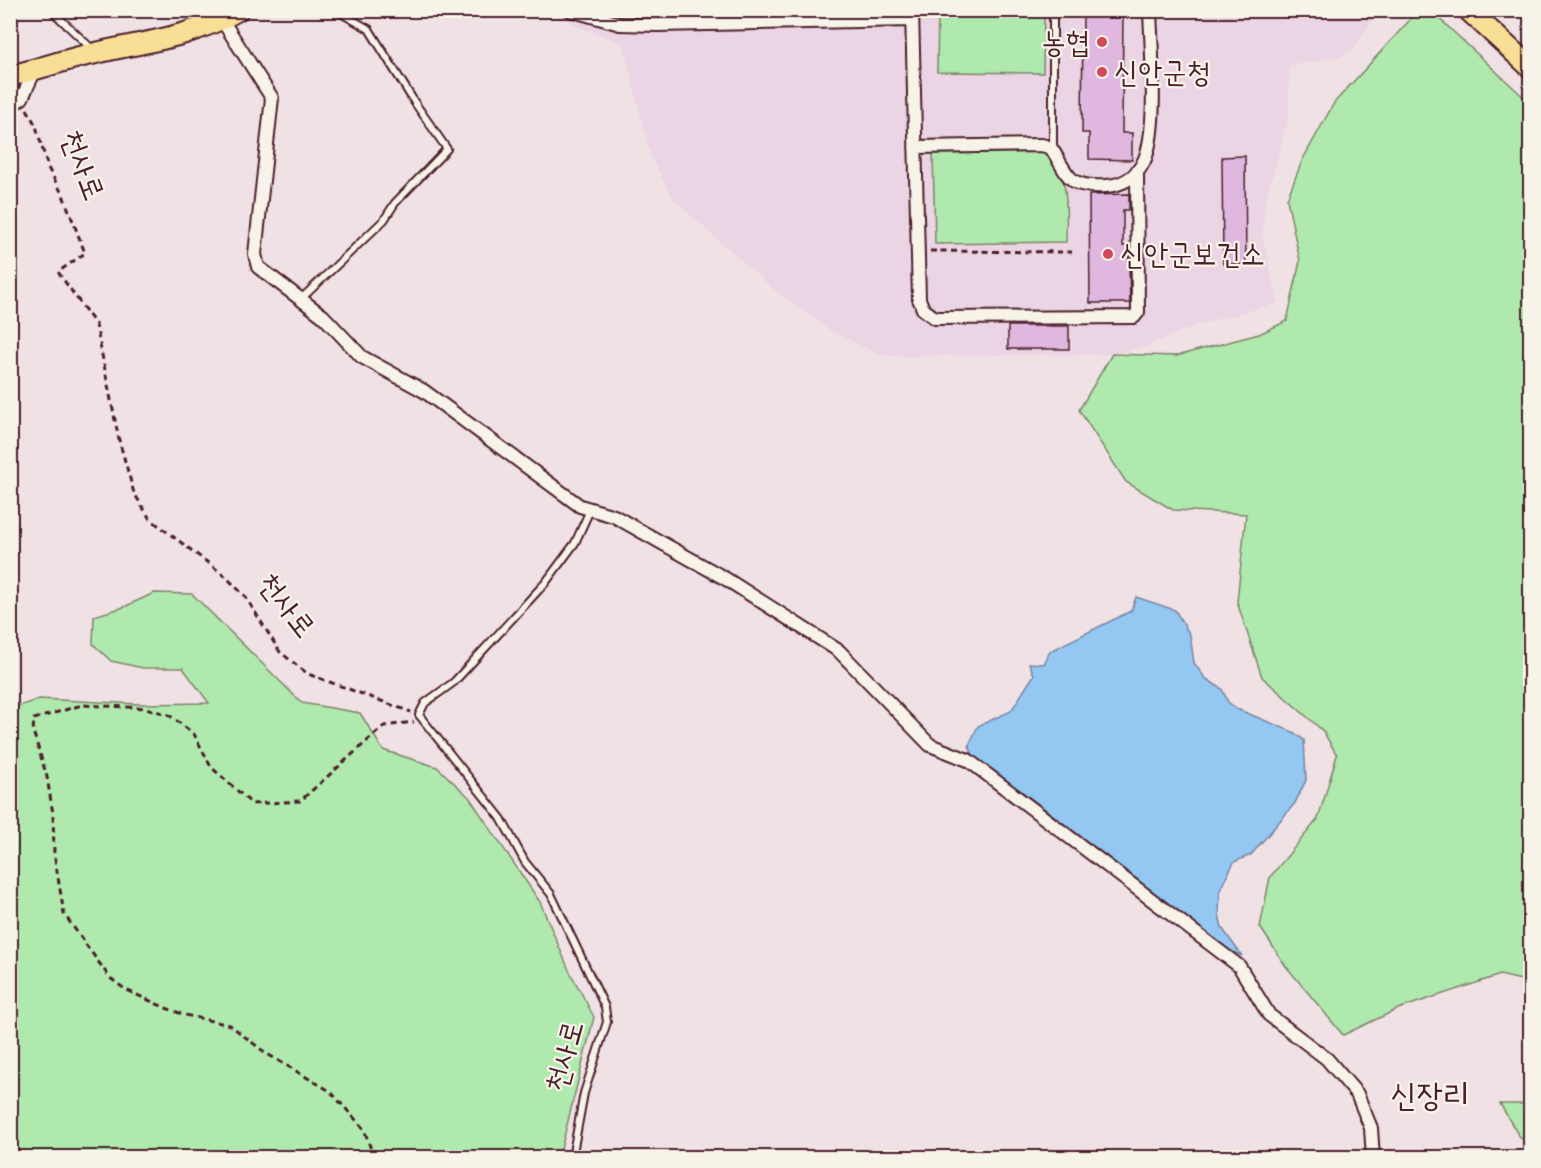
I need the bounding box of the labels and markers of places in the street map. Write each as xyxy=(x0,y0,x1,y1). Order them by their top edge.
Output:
place label: 농협 xyxy=(1042,23,1090,61)
marker: 농협 xyxy=(1095,35,1109,49)
place label: 신안군청 xyxy=(1114,53,1211,91)
marker: 신안군청 xyxy=(1095,65,1109,79)
place label: 신안군보건소 xyxy=(1120,235,1265,273)
marker: 신안군보건소 xyxy=(1101,247,1115,261)

